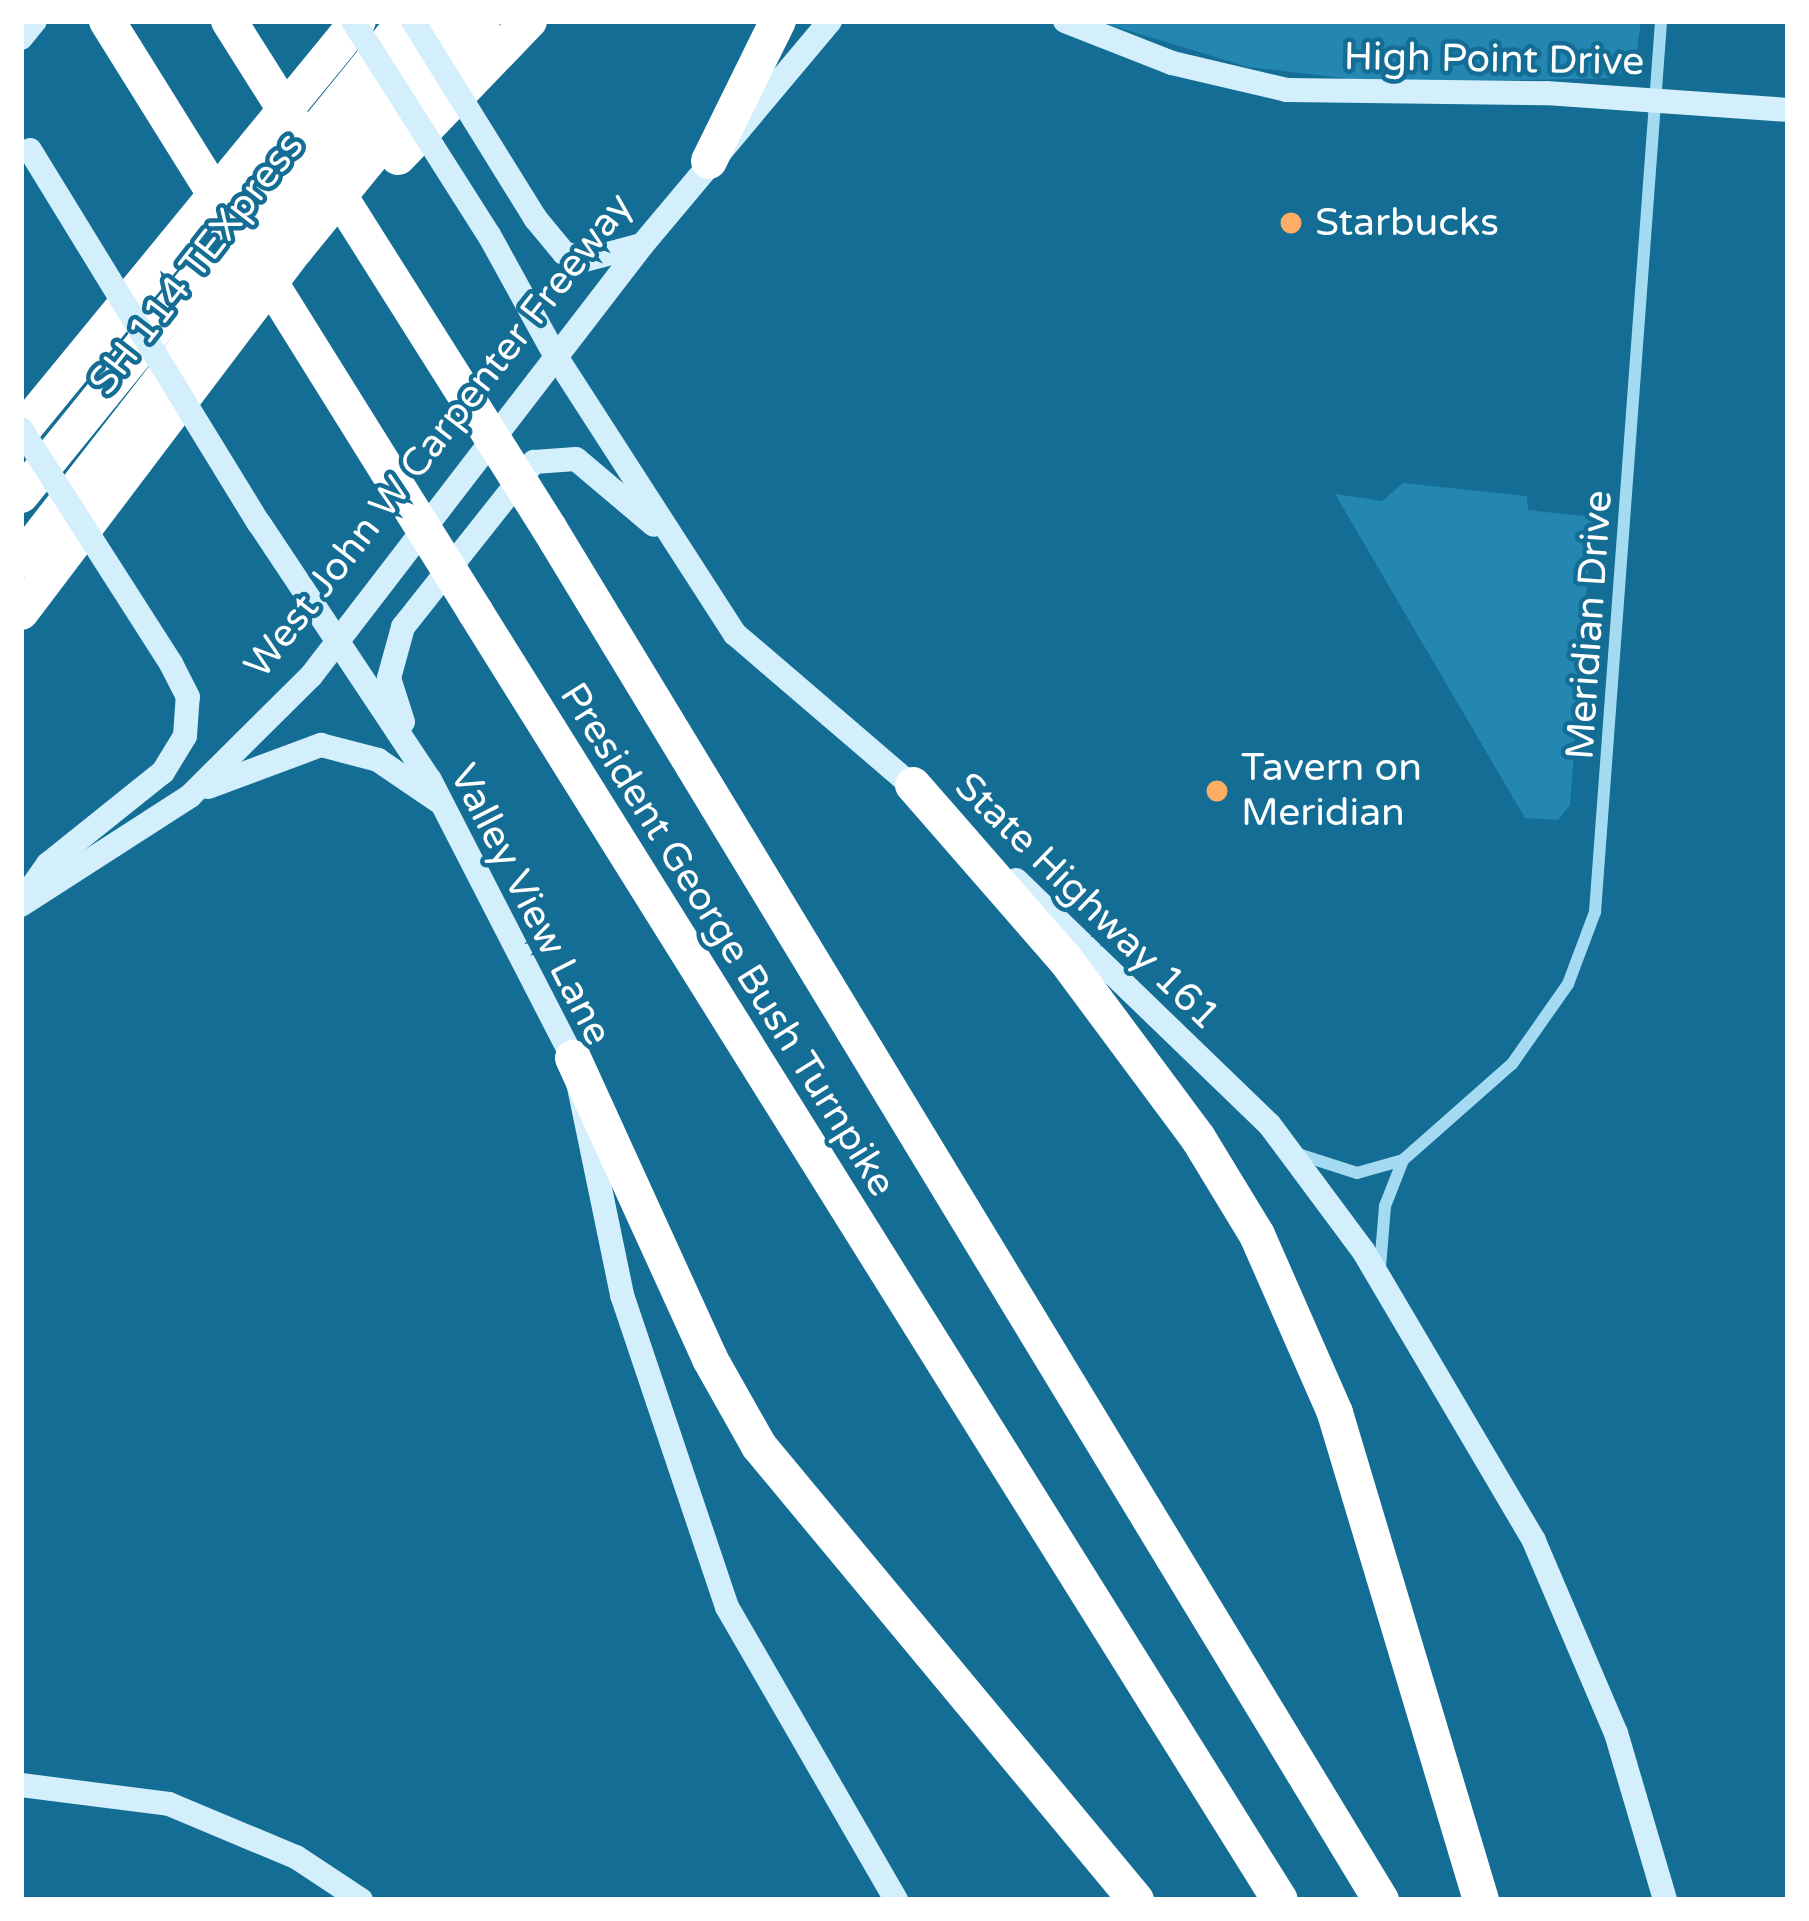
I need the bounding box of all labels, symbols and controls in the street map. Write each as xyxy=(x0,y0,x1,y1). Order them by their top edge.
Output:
street label: High Point Drive xyxy=(1343,34,1645,86)
street label: SH 114 TEXpress xyxy=(80,123,314,405)
street label: West John W Carpenter Freeway xyxy=(235,184,643,688)
place label: Starbucks xyxy=(1315,200,1499,246)
marker: Starbucks xyxy=(1278,210,1304,236)
street label: Meridian Drive xyxy=(1557,489,1623,761)
street label: President George Bush Turnpike xyxy=(549,675,905,1205)
place label: Tavern on Meridian xyxy=(1241,746,1422,837)
street label: Valley View Lane xyxy=(439,757,621,1053)
street label: State Highway 161 xyxy=(945,764,1229,1040)
marker: Tavern on Meridian xyxy=(1204,778,1230,804)

